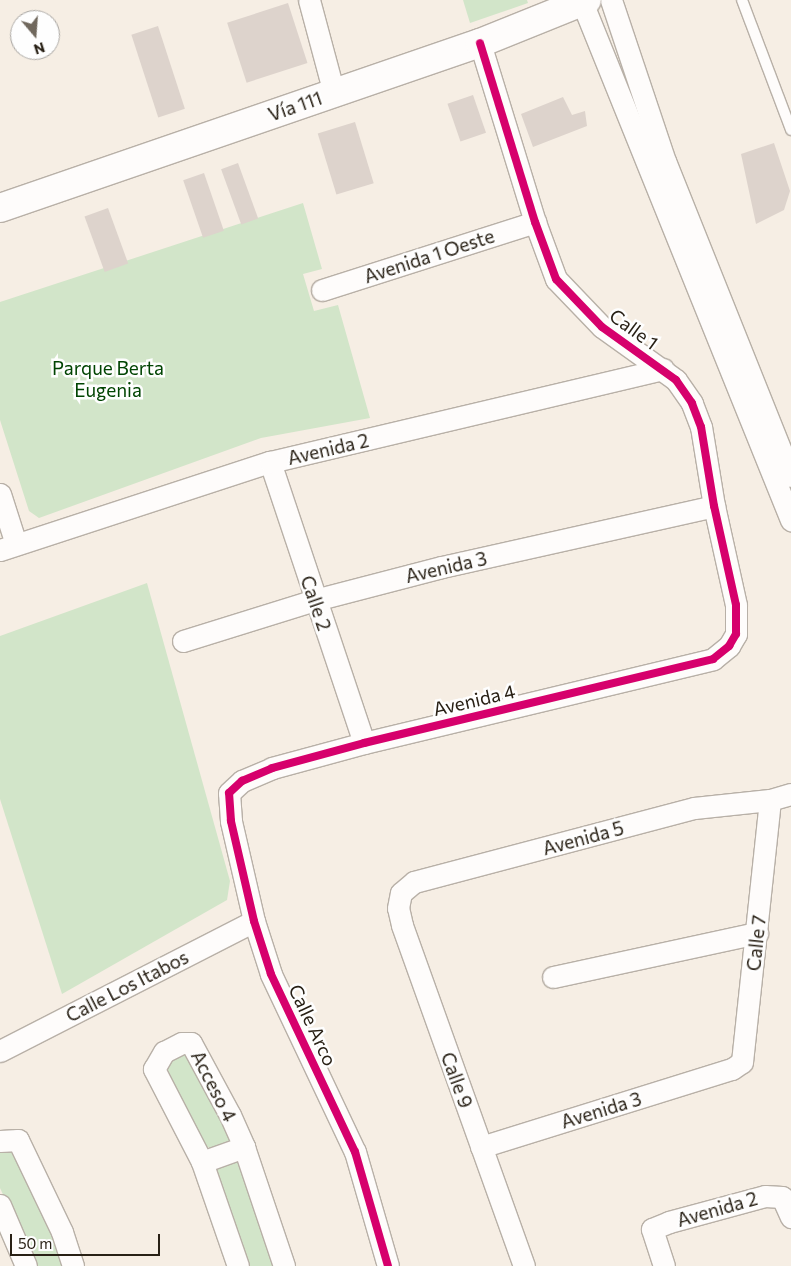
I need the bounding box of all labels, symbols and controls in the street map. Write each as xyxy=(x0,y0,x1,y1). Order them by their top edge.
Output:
north arrow xyxy=(10,10,60,60)
text: N xyxy=(32,39,47,58)
street label: Vía 111 xyxy=(265,86,325,126)
street label: Avenida 1 Oeste xyxy=(361,224,497,288)
street label: Calle 1 xyxy=(605,304,663,354)
park label: Parque Berta Eugenia xyxy=(52,357,164,401)
street label: Avenida 2 xyxy=(285,429,371,469)
street label: Avenida 3 xyxy=(403,547,489,587)
street label: Calle 2 xyxy=(296,572,336,634)
street label: Avenida 4 xyxy=(431,679,517,721)
street label: Avenida 5 xyxy=(540,816,626,860)
street label: Calle 7 xyxy=(742,914,770,972)
street label: Calle Los Itabos xyxy=(62,945,192,1027)
street label: Calle Arco xyxy=(284,981,342,1069)
street label: Acceso 4 xyxy=(186,1047,242,1125)
street label: Calle 9 xyxy=(436,1049,478,1111)
street label: Avenida 3 xyxy=(558,1087,644,1133)
street label: Avenida 2 xyxy=(674,1187,760,1231)
scale bar xyxy=(12,1224,162,1256)
text: 50 m xyxy=(18,1234,52,1252)

